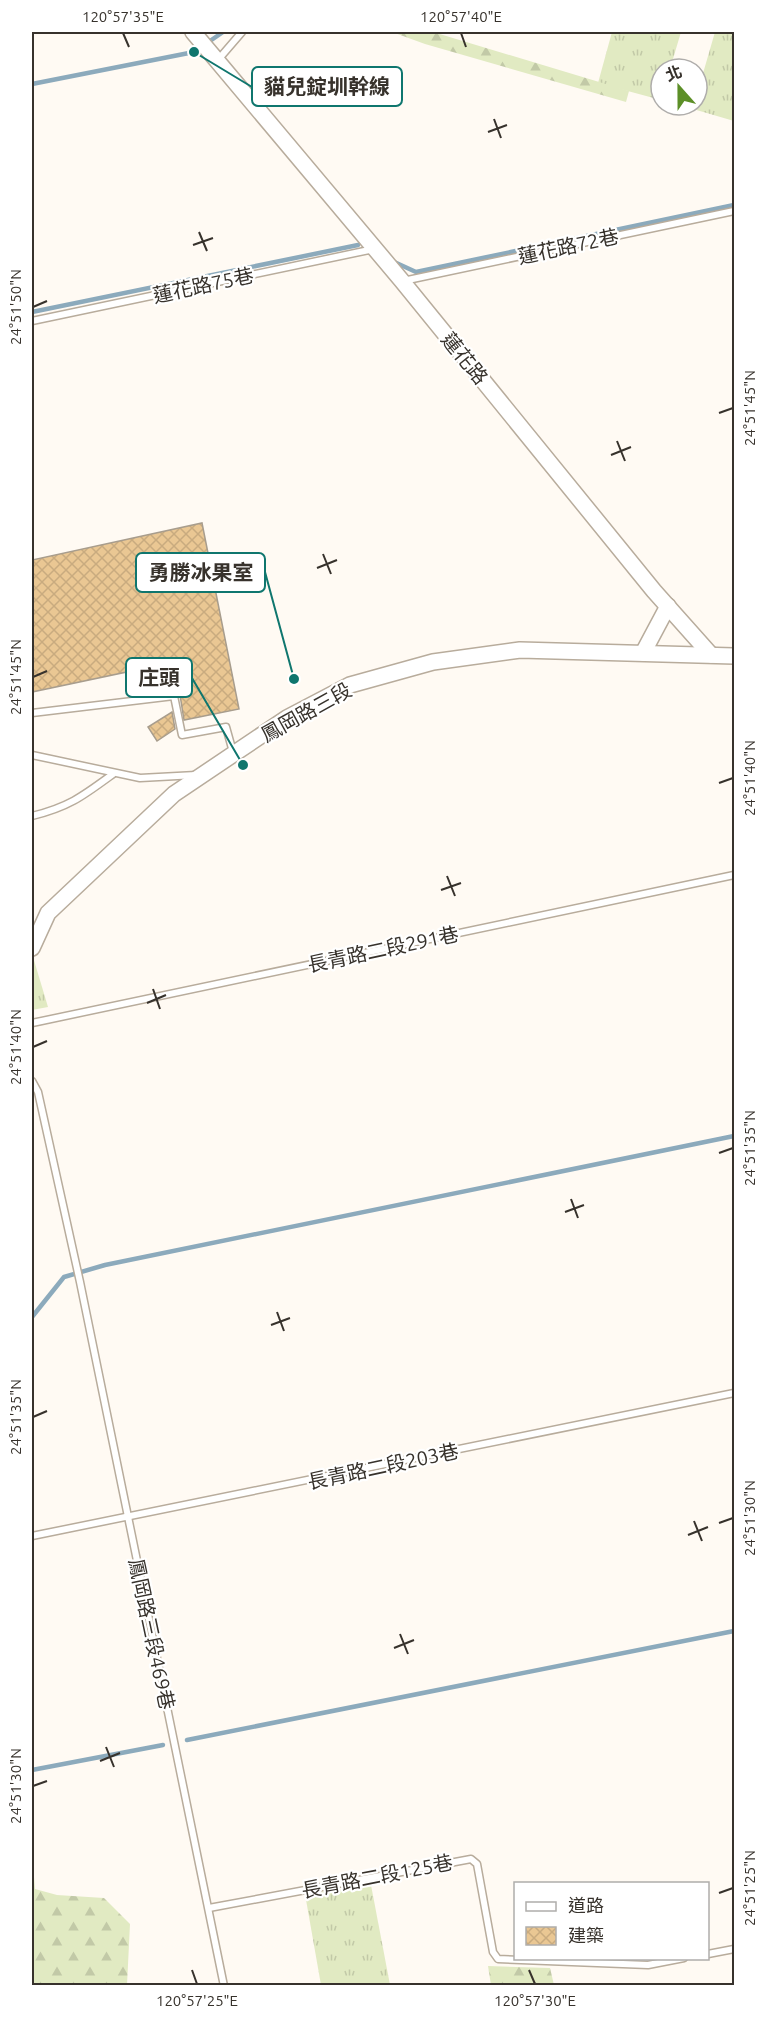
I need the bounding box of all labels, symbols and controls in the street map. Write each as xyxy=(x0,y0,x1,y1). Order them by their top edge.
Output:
text: 120°57'35"E xyxy=(82,8,164,25)
text: 120°57'40"E xyxy=(420,8,502,25)
north arrow xyxy=(649,57,709,117)
text: 北 xyxy=(663,62,684,84)
callout: 貓兒錠圳幹線 xyxy=(252,67,402,106)
text: 貓兒錠圳幹線 xyxy=(264,74,390,98)
street label: 蓮花路72巷 xyxy=(515,224,621,268)
street label: 蓮花路75巷 xyxy=(150,263,256,307)
text: 24°51'50"N xyxy=(7,269,24,345)
street label: 蓮花路 xyxy=(437,327,493,389)
text: 24°51'45"N xyxy=(741,370,758,446)
callout: 勇勝冰果室 xyxy=(136,553,265,592)
text: 勇勝冰果室 xyxy=(149,560,254,584)
text: 24°51'45"N xyxy=(7,639,24,715)
callout: 庄頭 xyxy=(126,658,192,697)
text: 庄頭 xyxy=(138,665,180,689)
street label: 鳳岡路三段 xyxy=(257,678,355,746)
text: 24°51'40"N xyxy=(741,740,758,816)
street label: 長青路二段291巷 xyxy=(305,922,461,976)
text: 24°51'40"N xyxy=(7,1009,24,1085)
text: 24°51'35"N xyxy=(741,1110,758,1186)
text: 24°51'35"N xyxy=(7,1379,24,1455)
street label: 長青路二段203巷 xyxy=(305,1439,461,1493)
text: 24°51'30"N xyxy=(741,1480,758,1556)
street label: 鳳岡路三段469巷 xyxy=(125,1556,179,1712)
text: 24°51'30"N xyxy=(7,1748,24,1824)
street label: 長青路二段125巷 xyxy=(299,1850,455,1902)
text: 24°51'25"N xyxy=(741,1850,758,1926)
legend xyxy=(514,1882,709,1960)
text: 道路 xyxy=(568,1895,604,1915)
text: 建築 xyxy=(568,1925,604,1945)
text: 120°57'25"E xyxy=(156,1992,238,2009)
text: 120°57'30"E xyxy=(494,1992,576,2009)

